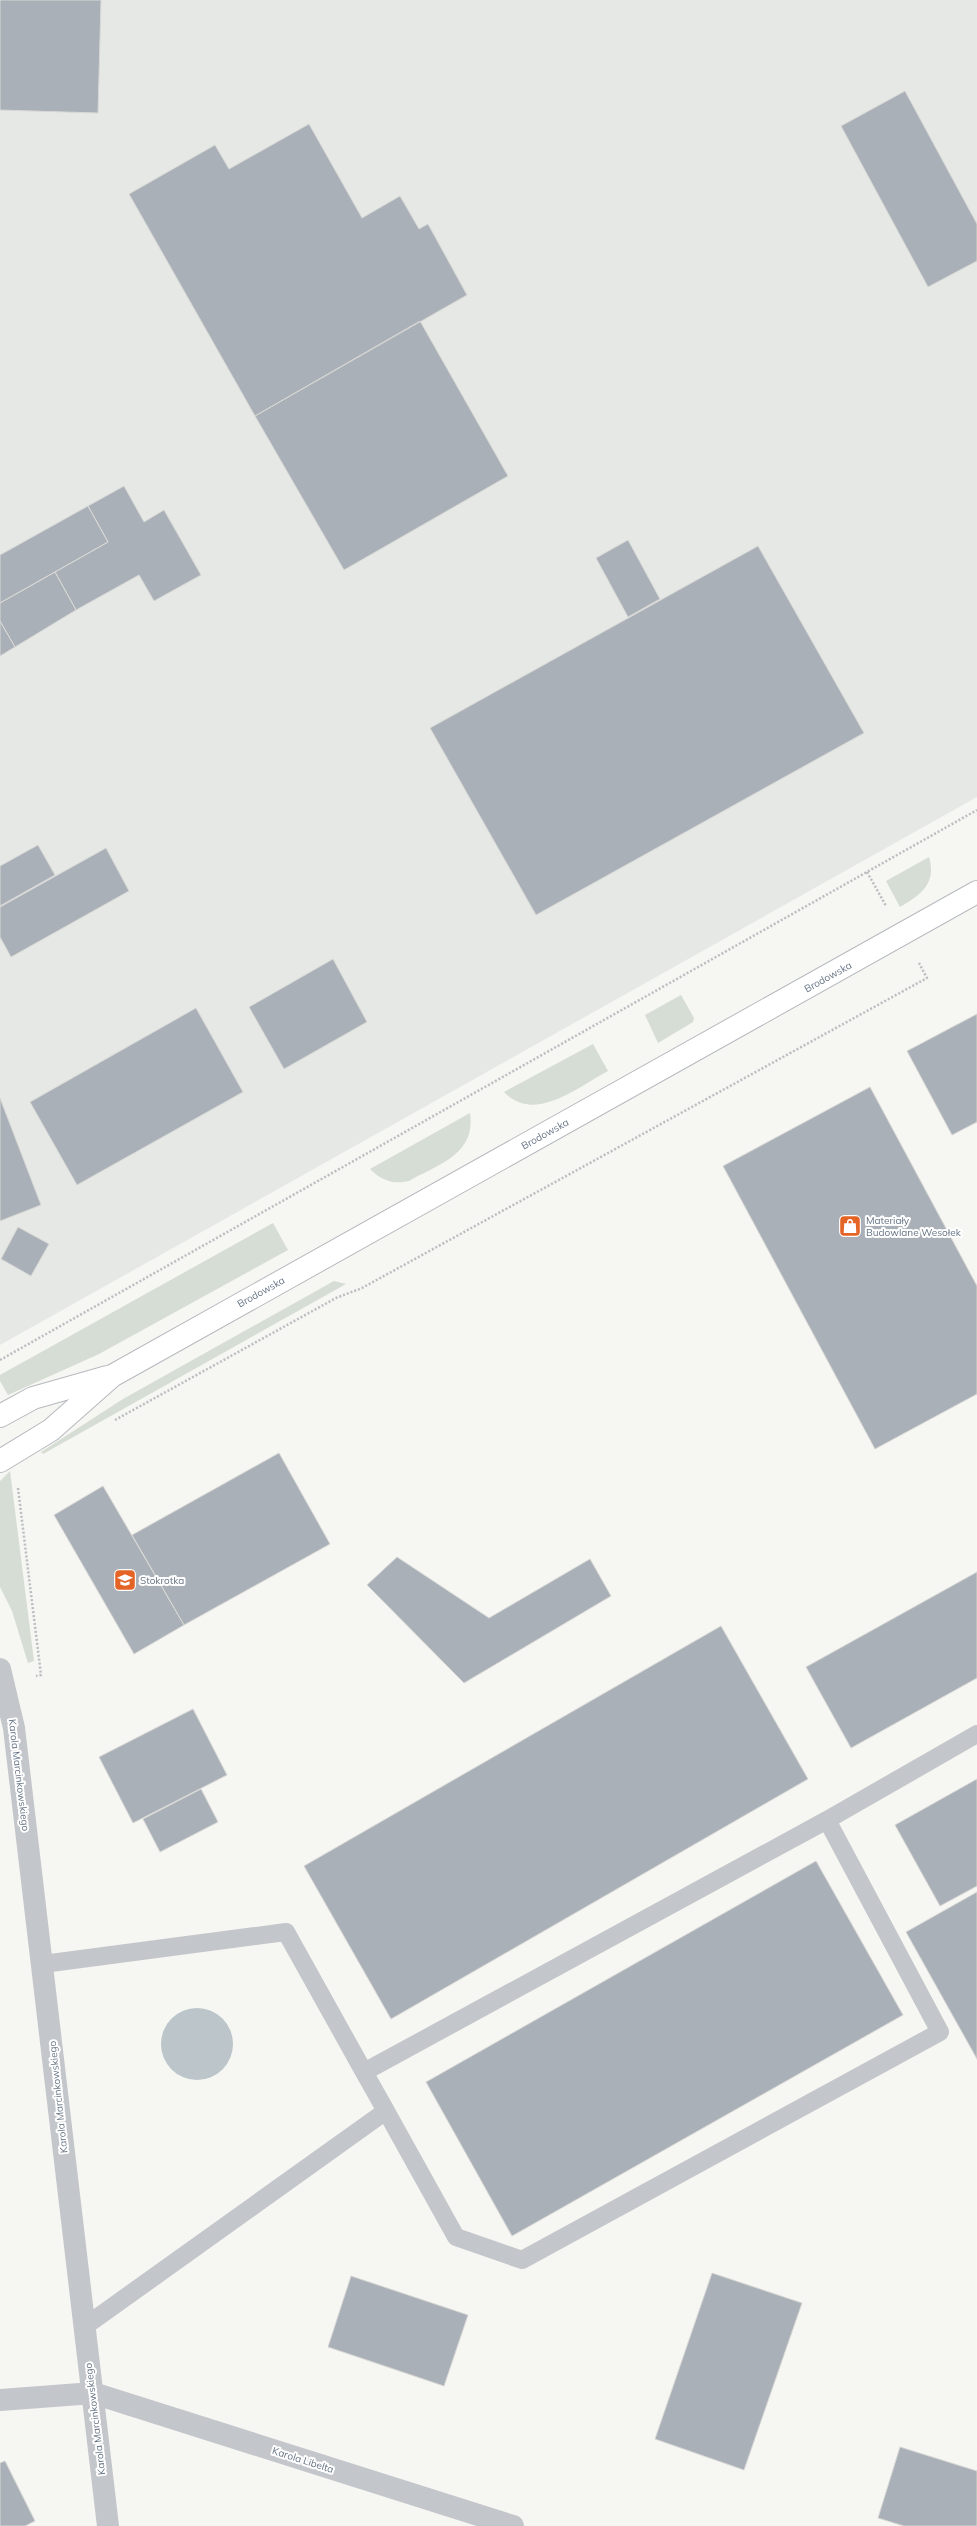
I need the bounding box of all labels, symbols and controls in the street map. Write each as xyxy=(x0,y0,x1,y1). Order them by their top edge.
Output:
street label: Brodowska xyxy=(802,959,854,995)
street label: Brodowska xyxy=(519,1116,571,1152)
shop icon: Materiały Budowlane Wesołek xyxy=(837,1213,863,1239)
place label: Materiały Budowlane Wesołek xyxy=(866,1214,962,1239)
street label: Brodowska xyxy=(235,1274,287,1310)
school or university icon: Stokrotka xyxy=(112,1567,138,1593)
place label: Stokrotka xyxy=(140,1574,184,1587)
street label: Karola Marcinkowskiego xyxy=(6,1718,32,1832)
street label: Karola Marcinkowskiego xyxy=(46,2040,70,2154)
street label: Karola Marcinkowskiego xyxy=(82,2362,108,2476)
street label: Karola Libelta xyxy=(271,2444,335,2476)

